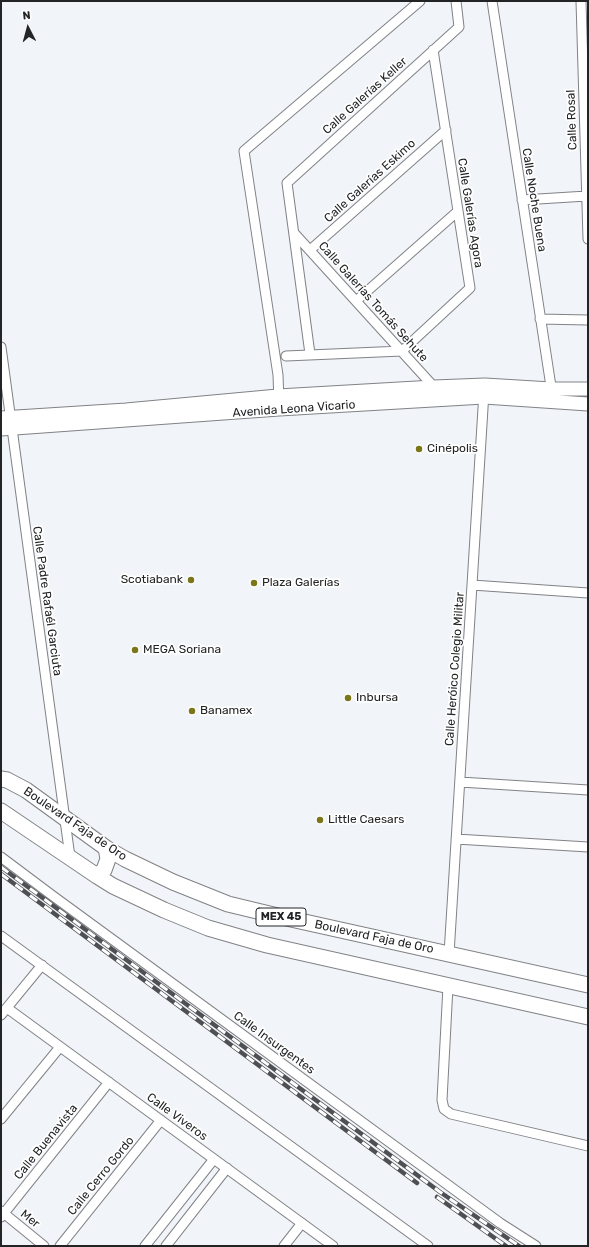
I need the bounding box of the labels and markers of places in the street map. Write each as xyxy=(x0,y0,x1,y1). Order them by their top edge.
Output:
place label: Cinépolis xyxy=(427,442,478,456)
marker: Cinépolis xyxy=(414,444,424,454)
place label: Scotiabank xyxy=(121,573,183,587)
marker: Scotiabank xyxy=(186,575,196,585)
place label: Plaza Galerías xyxy=(262,576,340,590)
marker: Plaza Galerías xyxy=(249,578,259,588)
place label: MEGA Soriana xyxy=(143,643,221,657)
marker: MEGA Soriana xyxy=(130,645,140,655)
place label: Inbursa xyxy=(356,691,398,705)
marker: Inbursa xyxy=(343,693,353,703)
place label: Banamex xyxy=(200,704,252,718)
marker: Banamex xyxy=(187,706,197,716)
place label: Little Caesars xyxy=(328,813,404,827)
marker: Little Caesars xyxy=(315,815,325,825)

